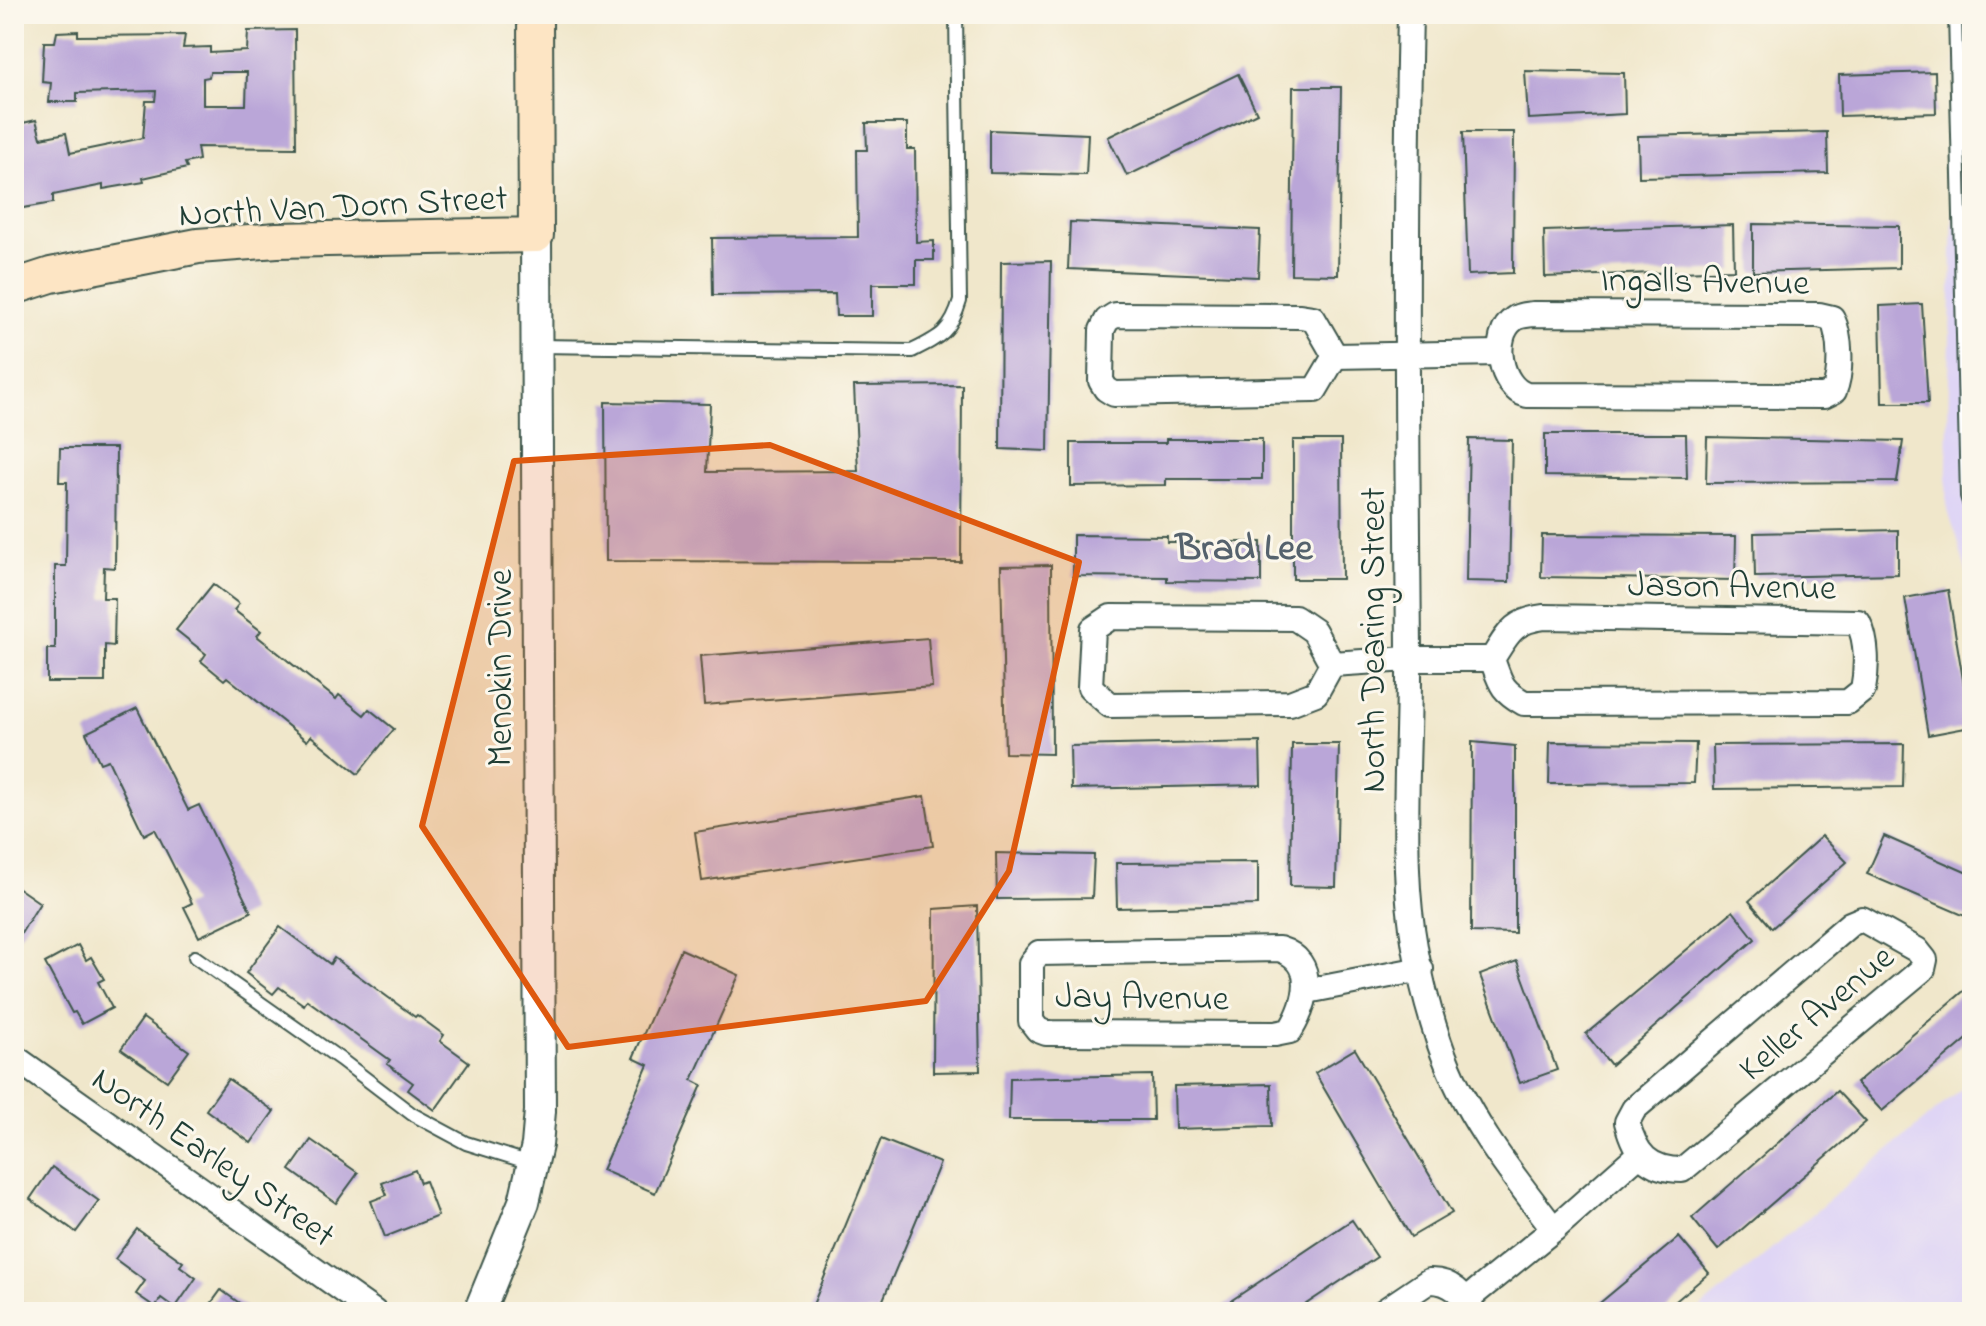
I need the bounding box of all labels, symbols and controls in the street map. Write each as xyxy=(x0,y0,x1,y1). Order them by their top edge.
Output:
street label: North Van Dorn Street xyxy=(177,173,509,244)
street label: Ingalls Avenue xyxy=(1600,255,1811,312)
street label: North Dearing Street xyxy=(1349,487,1402,793)
district label: Brad Lee xyxy=(1174,522,1313,578)
street label: Jason Avenue xyxy=(1627,560,1837,617)
street label: Menokin Drive xyxy=(476,568,529,767)
street label: Keller Avenue xyxy=(1728,933,1908,1096)
street label: Jay Avenue xyxy=(1055,971,1230,1028)
street label: North Earley Street xyxy=(80,1055,345,1263)

